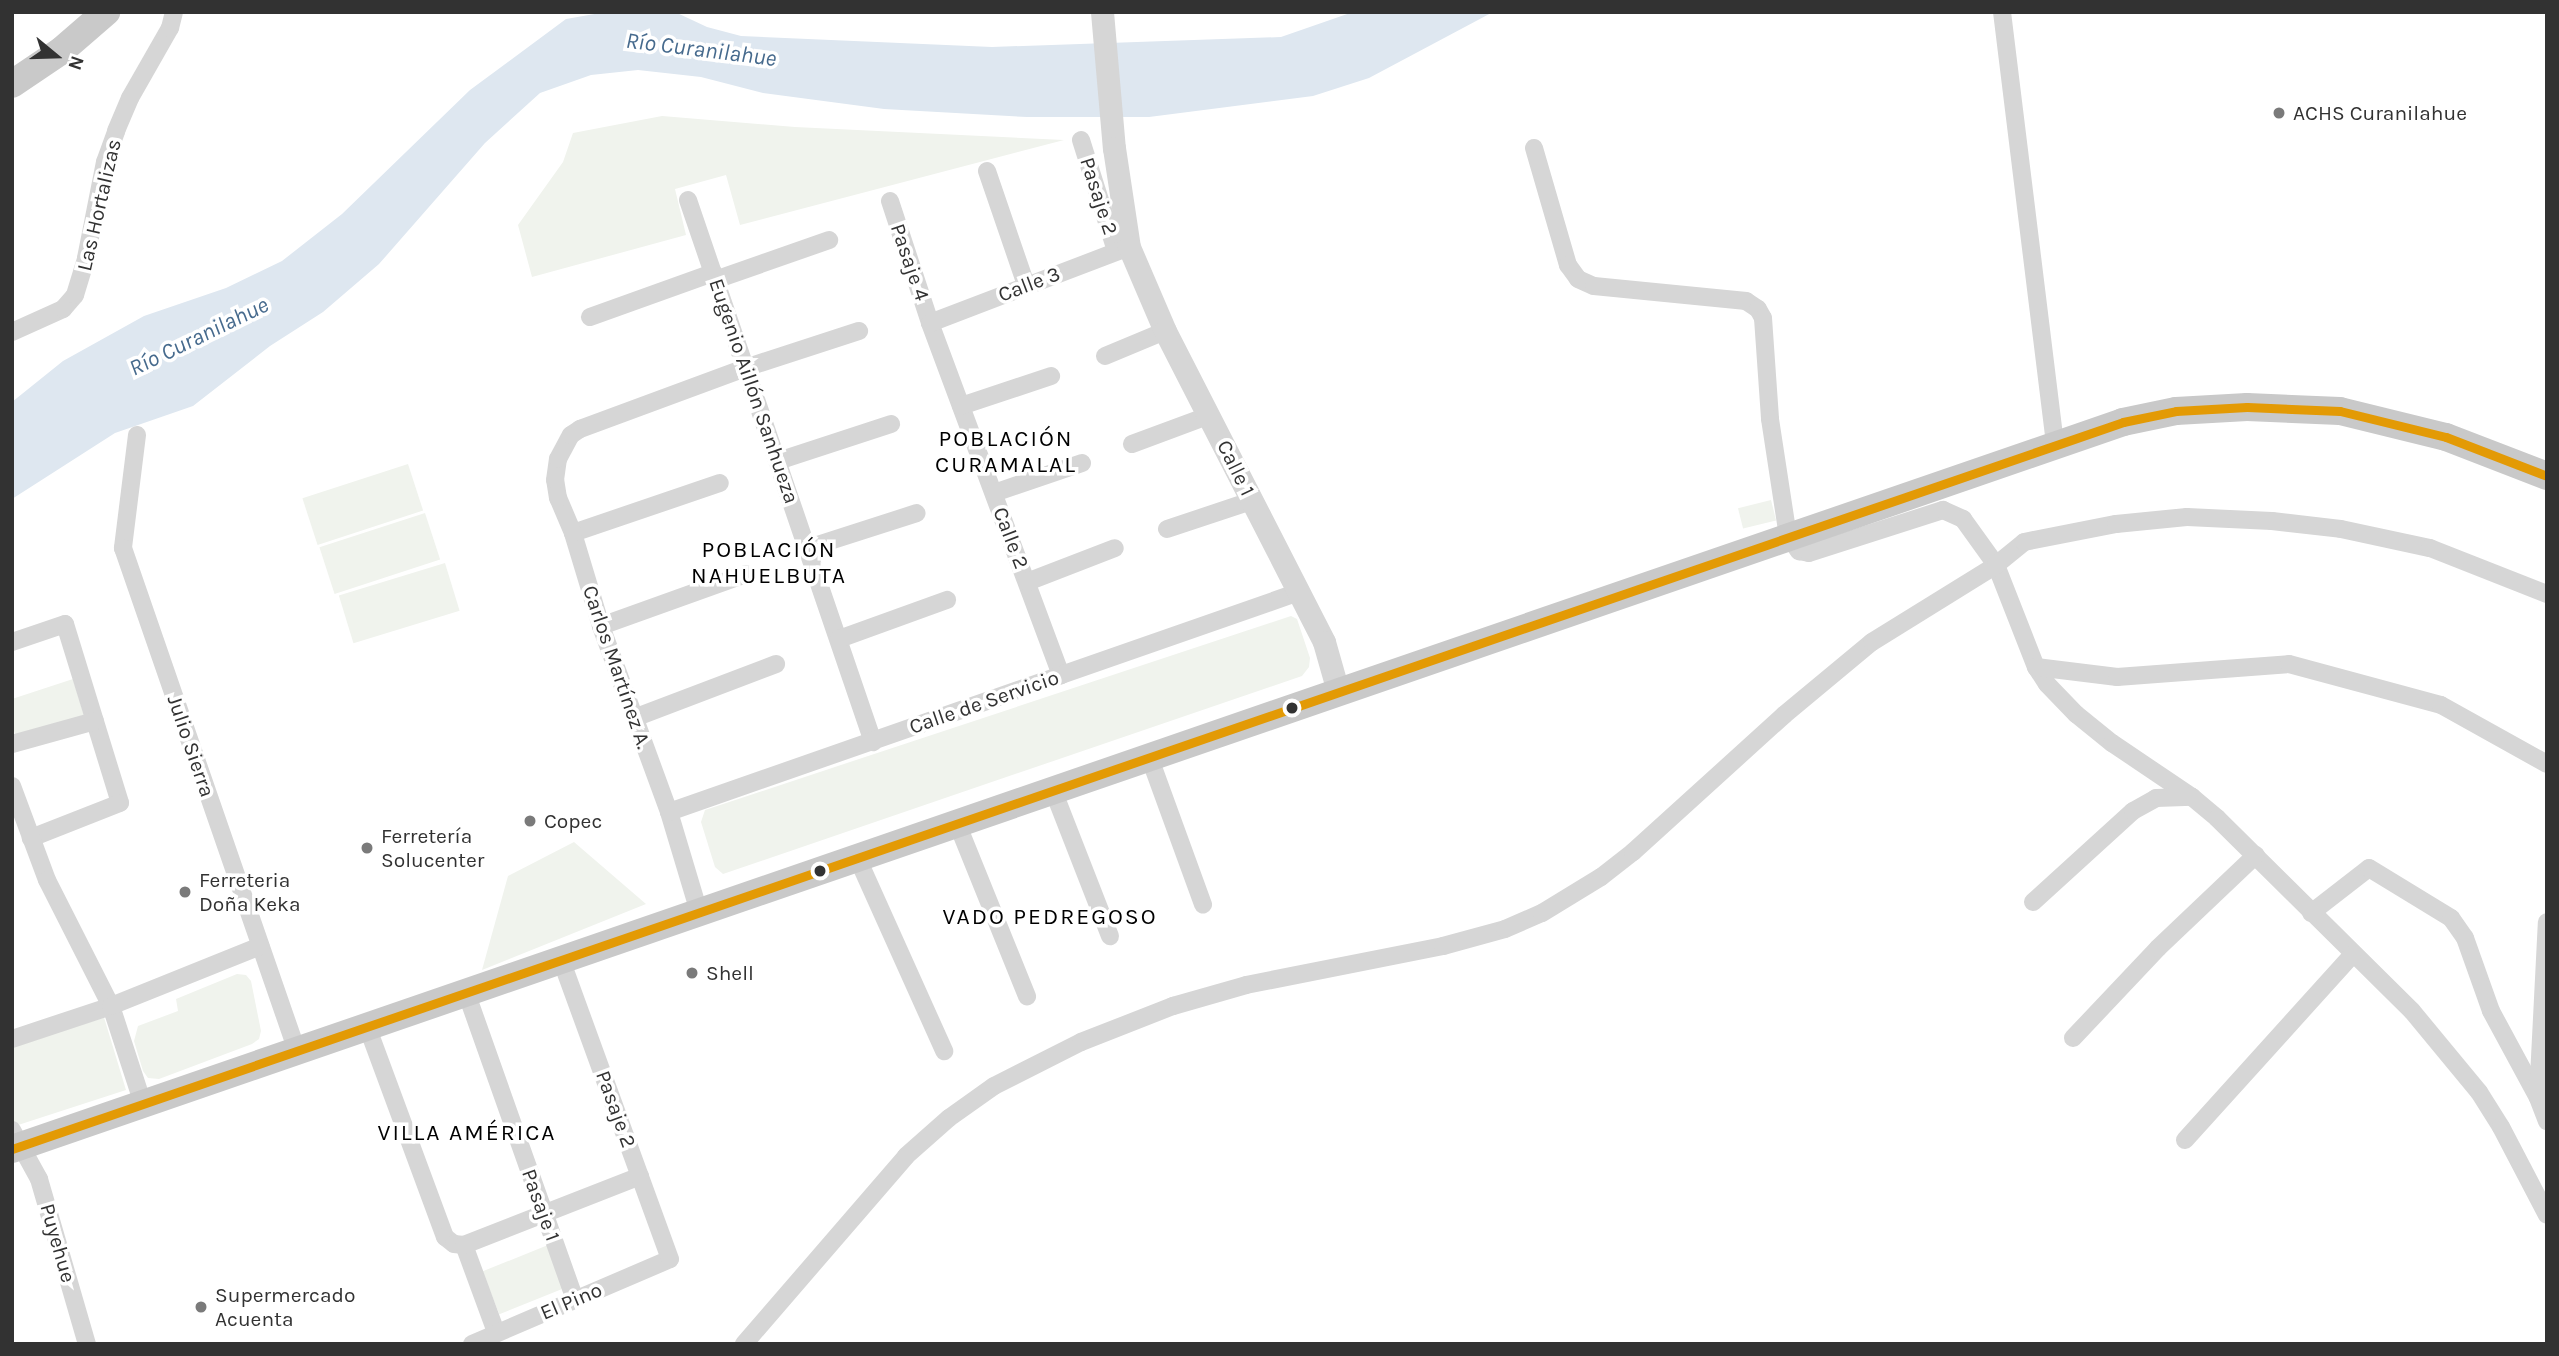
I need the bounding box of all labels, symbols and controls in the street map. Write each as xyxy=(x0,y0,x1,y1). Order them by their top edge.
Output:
north arrow xyxy=(21,21,91,91)
water label: Río Curanilahue xyxy=(624,27,778,73)
text: N xyxy=(63,53,88,73)
place label: ACHS Curanilahue xyxy=(2293,100,2467,126)
marker: ACHS Curanilahue xyxy=(2271,105,2287,121)
street label: Las Hortalizas xyxy=(72,137,126,273)
street label: Pasaje 2 xyxy=(1075,154,1123,238)
street label: Pasaje 4 xyxy=(885,220,935,304)
street label: Calle 3 xyxy=(994,261,1064,307)
street label: Eugenio Aillón Sanhueza xyxy=(704,275,804,507)
water label: Río Curanilahue xyxy=(125,291,273,383)
district label: POBLACIÓN CURAMALAL xyxy=(936,425,1076,479)
street label: Calle 1 xyxy=(1212,436,1260,500)
street label: Calle 2 xyxy=(988,504,1034,572)
district label: POBLACIÓN NAHUELBUTA xyxy=(692,536,846,590)
street label: Carlos Martínez A. xyxy=(577,582,657,752)
street label: Calle de Servicio xyxy=(906,665,1062,739)
street label: Julio Sierra xyxy=(162,692,220,800)
unlabelled marker xyxy=(1285,701,1299,715)
place label: Copec xyxy=(544,808,602,834)
marker: Copec xyxy=(522,813,538,829)
place label: Ferretería Solucenter xyxy=(381,823,484,873)
marker: Ferretería Solucenter xyxy=(359,840,375,856)
unlabelled marker xyxy=(813,864,827,878)
place label: Ferreteria Doña Keka xyxy=(199,867,300,917)
marker: Ferreteria Doña Keka xyxy=(177,884,193,900)
district label: VADO PEDREGOSO xyxy=(944,903,1156,931)
place label: Shell xyxy=(706,960,754,986)
marker: Shell xyxy=(684,965,700,981)
street label: Pasaje 2 xyxy=(590,1067,642,1151)
district label: VILLA AMÉRICA xyxy=(379,1119,555,1147)
street label: Pasaje 1 xyxy=(516,1165,566,1245)
street label: Puyehue xyxy=(35,1201,81,1285)
street label: El Pino xyxy=(536,1277,606,1325)
place label: Supermercado Acuenta xyxy=(215,1282,355,1332)
marker: Supermercado Acuenta xyxy=(193,1299,209,1315)

